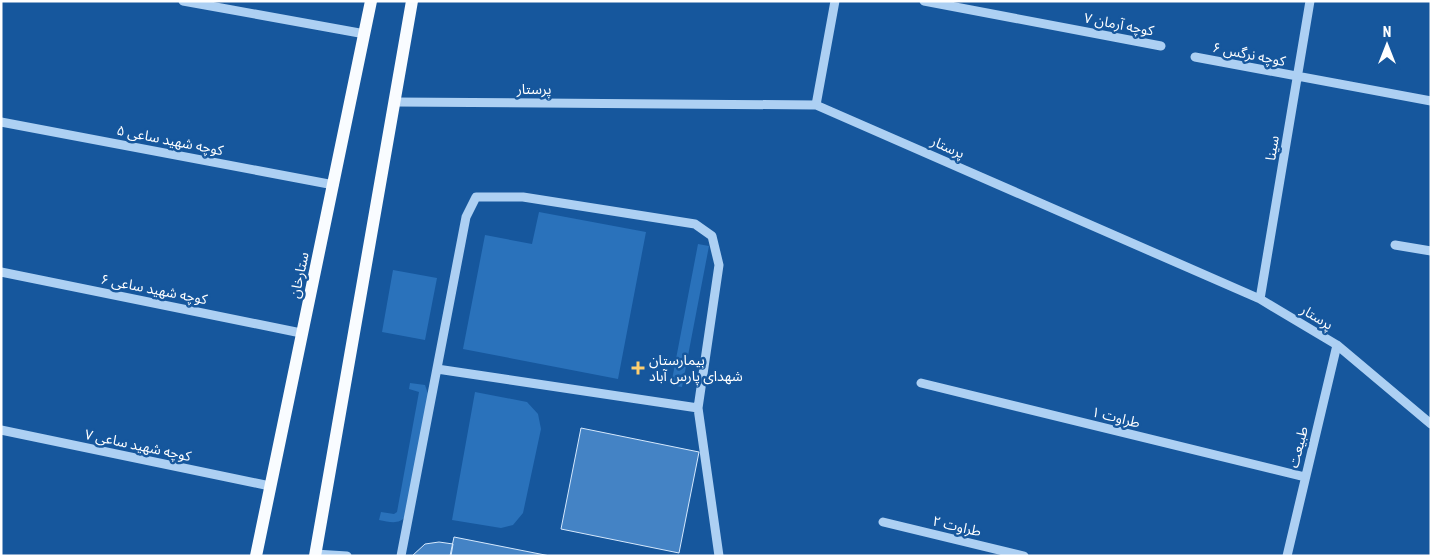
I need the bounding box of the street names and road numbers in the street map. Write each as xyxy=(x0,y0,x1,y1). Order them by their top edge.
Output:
street label: کوچه آرمان ۷ xyxy=(1082,9,1155,41)
street label: کوچه نرگس ۶ xyxy=(1211,39,1287,71)
street label: پرستار xyxy=(516,81,551,99)
street label: کوچه شهید ساعی ۵ xyxy=(115,122,225,160)
street label: پرستار xyxy=(927,132,967,163)
street label: سینا xyxy=(1262,134,1282,162)
street label: ستارخان xyxy=(286,250,313,300)
street label: کوچه شهید ساعی ۶ xyxy=(99,271,209,309)
street label: پرستار xyxy=(1296,301,1336,335)
street label: طراوت ۱ xyxy=(1090,403,1142,432)
street label: طبیعت xyxy=(1285,425,1311,469)
street label: کوچه شهید ساعی ۷ xyxy=(83,426,193,466)
street label: طراوت ۲ xyxy=(931,513,983,540)

